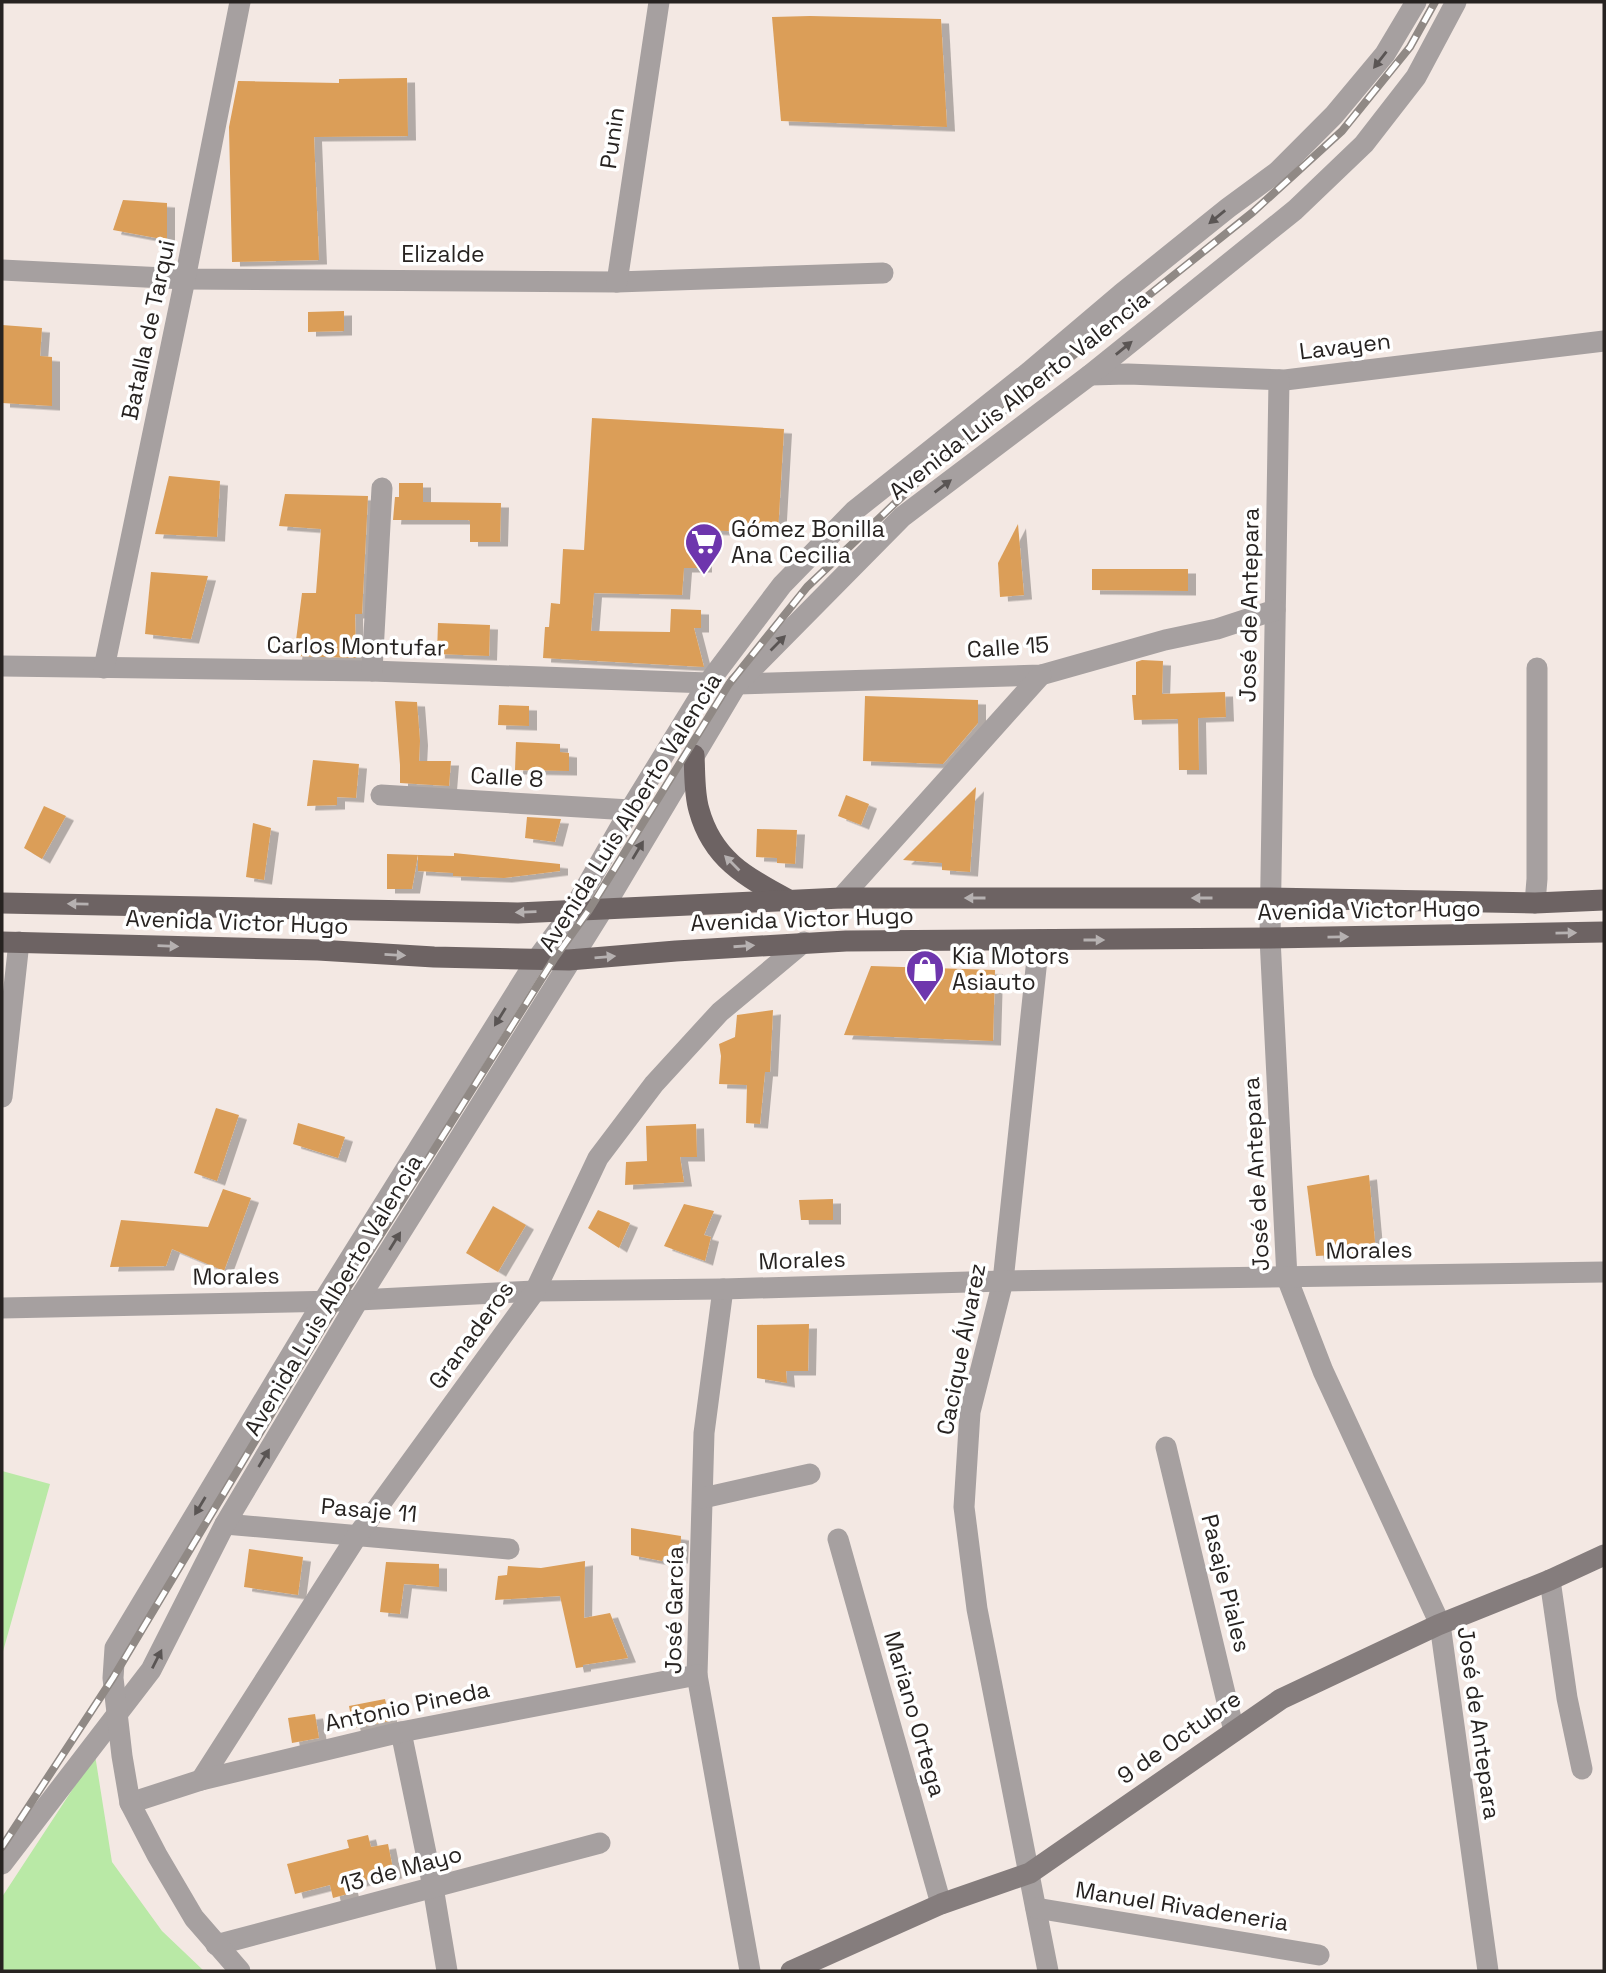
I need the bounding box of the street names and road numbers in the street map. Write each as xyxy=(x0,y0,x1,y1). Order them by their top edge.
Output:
street label: Punin xyxy=(593,105,631,171)
street label: Batalla de Tarqui xyxy=(114,237,182,423)
street label: Elizalde xyxy=(401,239,485,269)
street label: Avenida Luis Alberto Valencia xyxy=(882,284,1156,506)
street label: Lavayen xyxy=(1298,326,1392,366)
street label: José de Antepara xyxy=(1232,507,1266,703)
street label: Carlos Montufar xyxy=(266,629,446,663)
street label: Calle 15 xyxy=(966,629,1050,665)
street label: Avenida Luis Alberto Valencia xyxy=(532,667,728,957)
street label: Calle 8 xyxy=(470,760,544,794)
street label: Avenida Victor Hugo xyxy=(1257,893,1481,927)
street label: Avenida Victor Hugo xyxy=(690,900,914,938)
street label: Avenida Victor Hugo xyxy=(125,903,349,941)
street label: José de Antepara xyxy=(1236,1076,1276,1272)
street label: Avenida Luis Alberto Valencia xyxy=(237,1149,429,1441)
street label: Morales xyxy=(1325,1234,1413,1266)
street label: Morales xyxy=(758,1243,846,1277)
street label: Morales xyxy=(192,1260,280,1292)
street label: Cacique Álvarez xyxy=(930,1261,992,1437)
street label: Granaderos xyxy=(422,1275,520,1395)
street label: Pasaje 11 xyxy=(320,1491,418,1529)
street label: Pasaje Piales xyxy=(1194,1511,1258,1655)
street label: José García xyxy=(658,1546,690,1674)
street label: José de Antepara xyxy=(1451,1625,1507,1821)
street label: Mariano Ortega xyxy=(877,1628,953,1800)
street label: Antonio Pineda xyxy=(322,1674,492,1738)
street label: 9 de Octubre xyxy=(1111,1683,1247,1791)
street label: 13 de Mayo xyxy=(337,1838,465,1900)
street label: Manuel Rivadeneria xyxy=(1073,1874,1291,1938)

